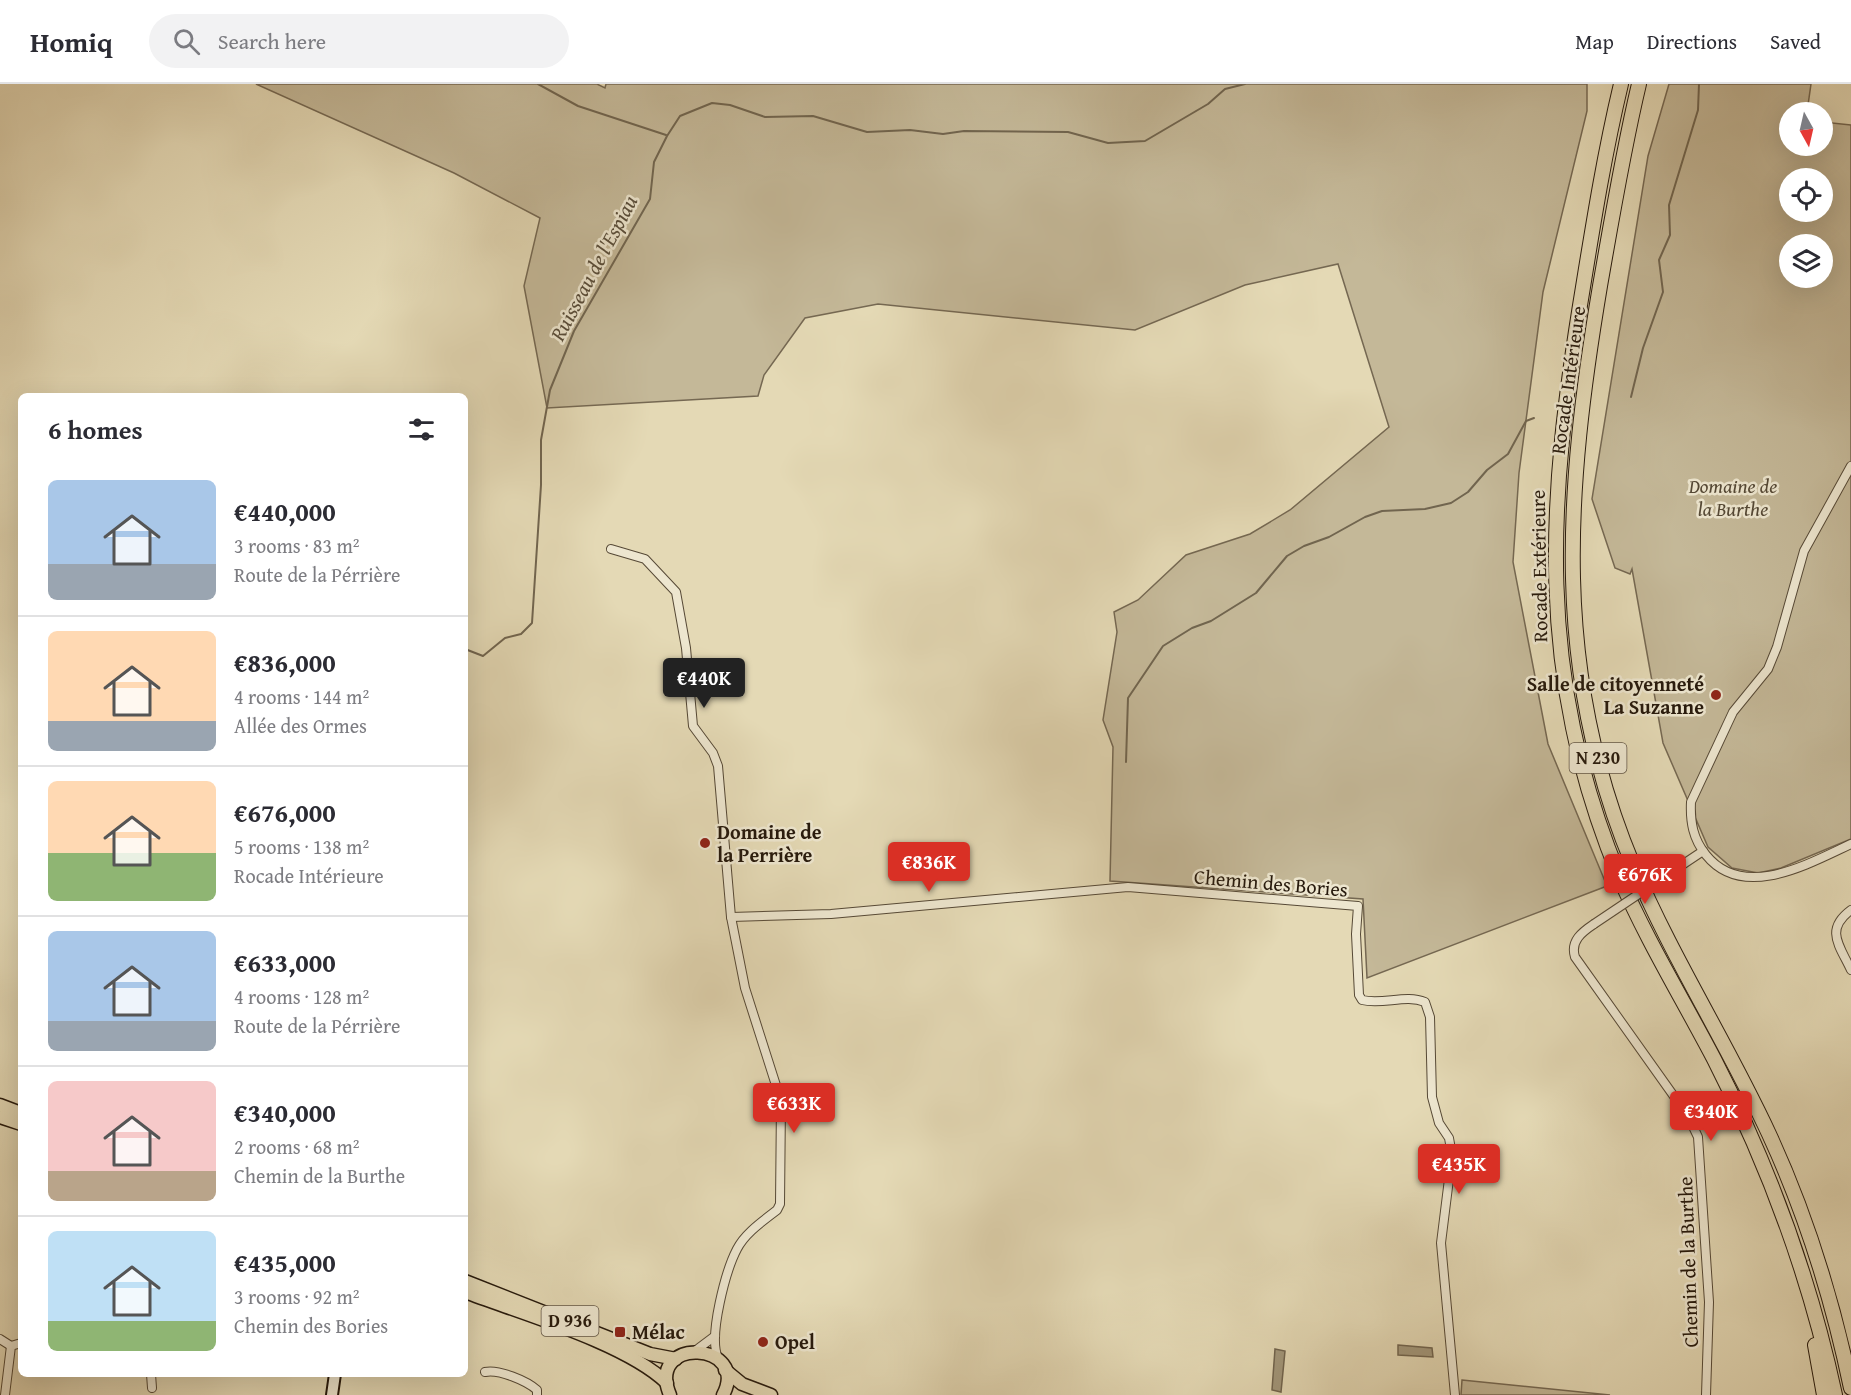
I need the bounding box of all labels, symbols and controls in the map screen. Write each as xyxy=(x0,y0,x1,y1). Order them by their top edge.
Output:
search box xyxy=(149,14,569,68)
text: Homiq xyxy=(30,21,113,62)
icon: search xyxy=(170,25,203,58)
text: Search here xyxy=(218,25,326,57)
text: Map xyxy=(1575,26,1614,57)
text: Directions xyxy=(1647,26,1737,57)
text: Saved xyxy=(1770,26,1821,57)
north arrow xyxy=(1779,102,1833,156)
map controls xyxy=(1779,102,1833,288)
button: locate xyxy=(1779,168,1833,222)
water label: Ruisseau de l'Espiau xyxy=(542,189,645,347)
button: layers xyxy=(1779,234,1833,288)
street label: Rocade Intérieure xyxy=(1543,304,1592,456)
text: 6 homes xyxy=(48,410,143,449)
icon: filters xyxy=(405,413,438,446)
park label: Domaine de la Burthe xyxy=(1688,471,1777,523)
street label: Rocade Extérieure xyxy=(1523,489,1554,643)
text: €440,000 xyxy=(234,492,336,531)
icon: home xyxy=(96,504,168,576)
text: 3 rooms · 83 m² xyxy=(234,531,360,560)
text: Route de la Pérrière xyxy=(234,560,400,589)
text: €836,000 xyxy=(234,643,336,682)
icon: home xyxy=(96,655,168,727)
pin: €440K xyxy=(662,658,746,709)
text: €440K xyxy=(677,663,731,692)
place label: Salle de citoyenneté La Suzanne xyxy=(1527,669,1704,721)
text: 4 rooms · 144 m² xyxy=(234,682,369,711)
marker: Salle de citoyenneté La Suzanne xyxy=(1709,688,1723,702)
text: Allée des Ormes xyxy=(234,711,367,740)
road number: N 230 xyxy=(1570,743,1626,773)
text: €676,000 xyxy=(234,793,336,832)
icon: home xyxy=(96,805,168,877)
place label: Domaine de la Perrière xyxy=(717,817,822,869)
text: 5 rooms · 138 m² xyxy=(234,832,369,861)
marker: Domaine de la Perrière xyxy=(698,836,712,850)
pin: €836K xyxy=(887,842,971,893)
text: €836K xyxy=(902,847,956,876)
pin: €676K xyxy=(1603,854,1687,905)
text: €676K xyxy=(1618,859,1672,888)
text: Rocade Intérieure xyxy=(234,861,384,890)
street label: Chemin des Bories xyxy=(1193,861,1349,904)
text: €633,000 xyxy=(234,943,336,982)
icon: home xyxy=(96,955,168,1027)
text: 4 rooms · 128 m² xyxy=(234,982,369,1011)
text: Route de la Pérrière xyxy=(234,1011,400,1040)
pin: €633K xyxy=(752,1083,836,1134)
text: €633K xyxy=(767,1088,821,1117)
pin: €340K xyxy=(1669,1091,1753,1142)
text: €340,000 xyxy=(234,1093,336,1132)
text: €340K xyxy=(1684,1096,1738,1125)
icon: home xyxy=(96,1105,168,1177)
text: 2 rooms · 68 m² xyxy=(234,1132,360,1161)
pin: €435K xyxy=(1417,1144,1501,1195)
text: €435K xyxy=(1432,1149,1486,1178)
text: Chemin de la Burthe xyxy=(234,1161,405,1190)
street label: Chemin de la Burthe xyxy=(1670,1176,1705,1348)
text: €435,000 xyxy=(234,1243,336,1282)
icon: home xyxy=(96,1255,168,1327)
text: 3 rooms · 92 m² xyxy=(234,1282,360,1311)
road number: D 936 xyxy=(542,1306,598,1336)
text: Chemin des Bories xyxy=(234,1311,388,1340)
place label: Mélac xyxy=(632,1317,685,1346)
marker: Mélac xyxy=(613,1325,627,1339)
place label: Opel xyxy=(775,1327,815,1356)
marker: Opel xyxy=(756,1335,770,1349)

